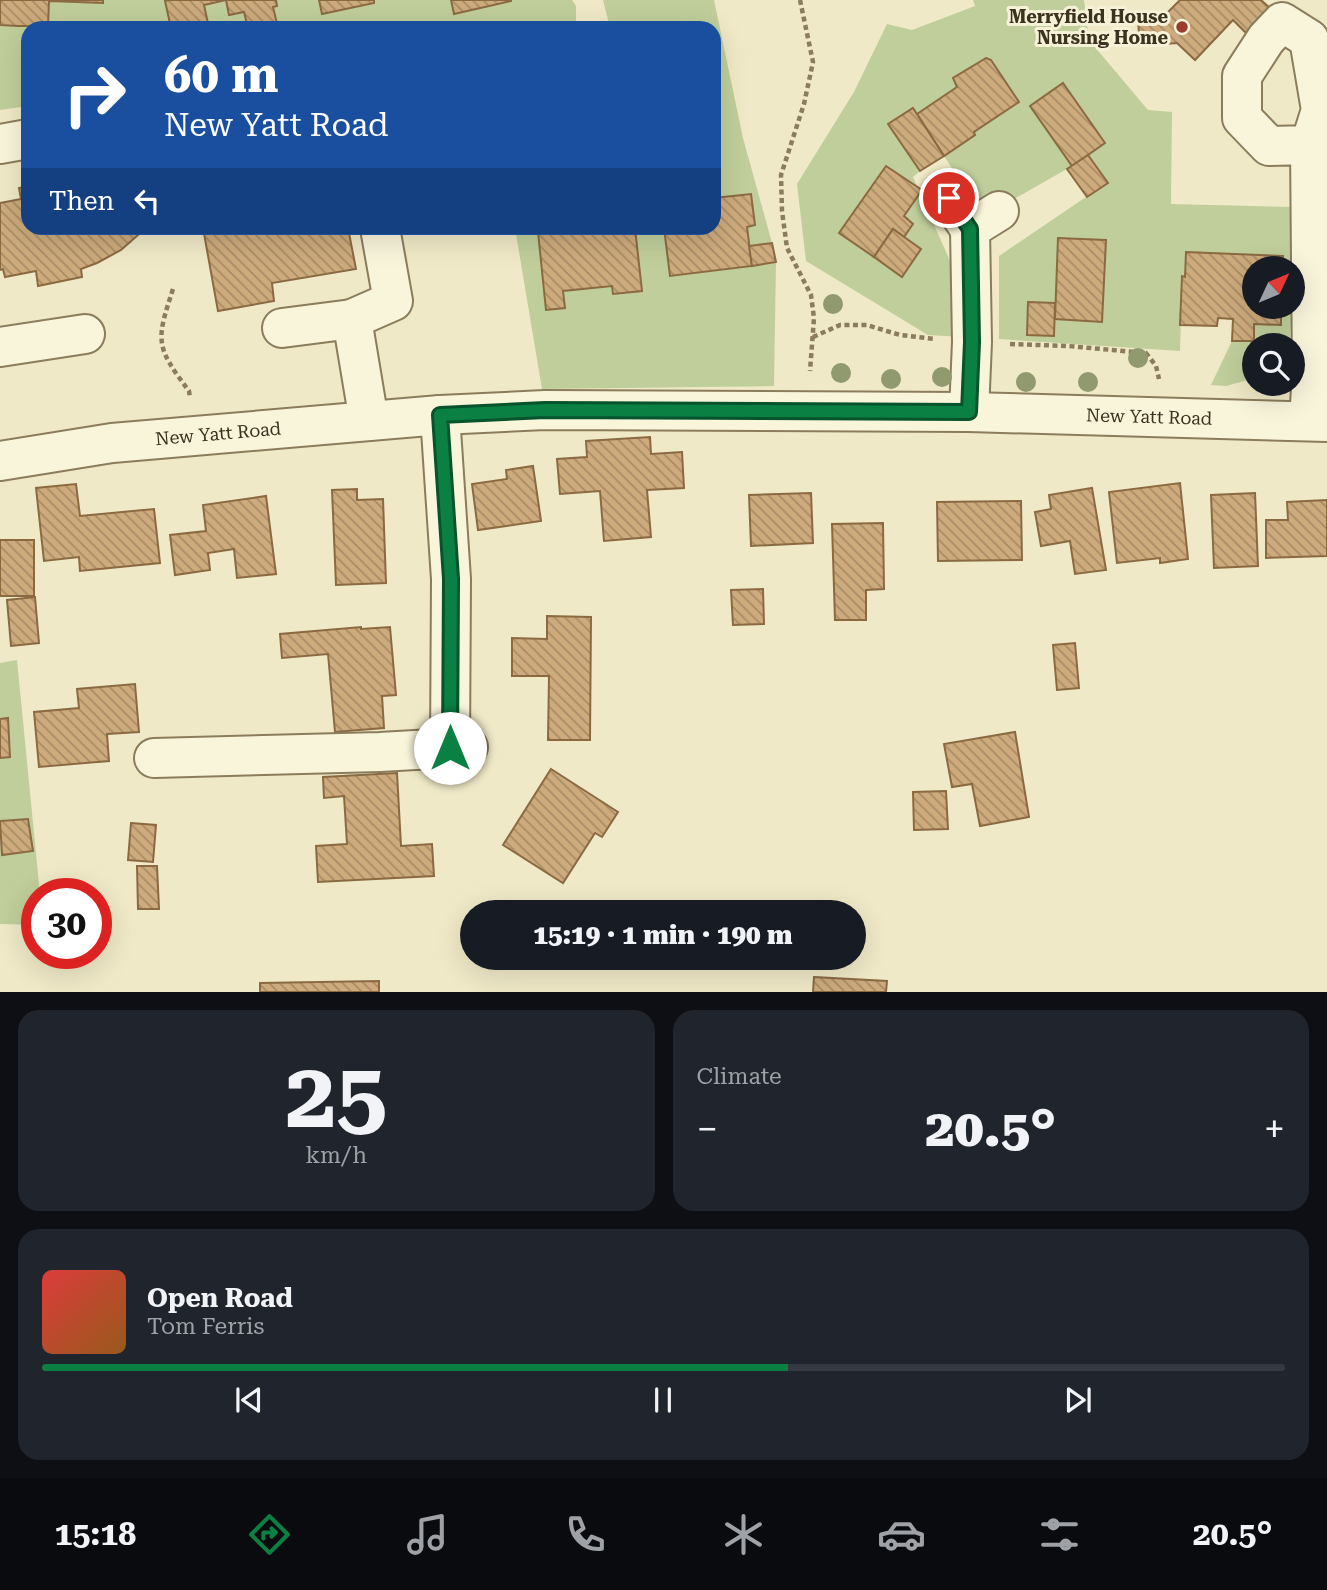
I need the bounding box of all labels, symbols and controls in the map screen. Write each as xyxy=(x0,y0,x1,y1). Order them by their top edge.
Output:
place label: Merryfield House Nursing Home xyxy=(1009,6,1168,48)
marker: Merryfield House Nursing Home xyxy=(1174,19,1190,35)
text: 60 m xyxy=(164,47,279,104)
icon: right xyxy=(49,49,140,140)
text: New Yatt Road xyxy=(164,106,388,144)
pin xyxy=(919,168,979,228)
icon: arrive xyxy=(930,179,968,217)
icon: left xyxy=(128,182,166,220)
text: Then xyxy=(49,186,114,216)
north arrow xyxy=(1242,256,1306,318)
map controls xyxy=(1242,256,1305,396)
button: search xyxy=(1242,333,1305,396)
street label: New Yatt Road xyxy=(1086,404,1213,429)
street label: New Yatt Road xyxy=(154,418,282,449)
position arrow xyxy=(413,711,487,785)
speed limit sign: 30 xyxy=(21,878,112,969)
text: 15:19 · 1 min · 190 m xyxy=(533,920,793,950)
text: 25 xyxy=(285,1043,387,1149)
text: Climate xyxy=(697,1063,782,1090)
text: 20.5° xyxy=(925,1098,1056,1159)
text: − xyxy=(697,1107,718,1151)
text: + xyxy=(1264,1107,1285,1151)
text: km/h xyxy=(305,1142,367,1169)
text: Open Road xyxy=(147,1283,293,1313)
text: Tom Ferris xyxy=(147,1313,264,1340)
icon: previous xyxy=(230,1381,268,1419)
icon: pause xyxy=(644,1381,682,1419)
icon: next xyxy=(1059,1381,1097,1419)
icon: directions xyxy=(245,1510,294,1559)
icon: music xyxy=(403,1510,452,1559)
icon: phone xyxy=(561,1510,610,1559)
icon: climate xyxy=(719,1510,768,1559)
icon: car xyxy=(877,1510,926,1559)
icon: filters xyxy=(1035,1510,1084,1559)
text: 15:18 xyxy=(54,1515,136,1553)
text: 20.5° xyxy=(1193,1515,1272,1553)

